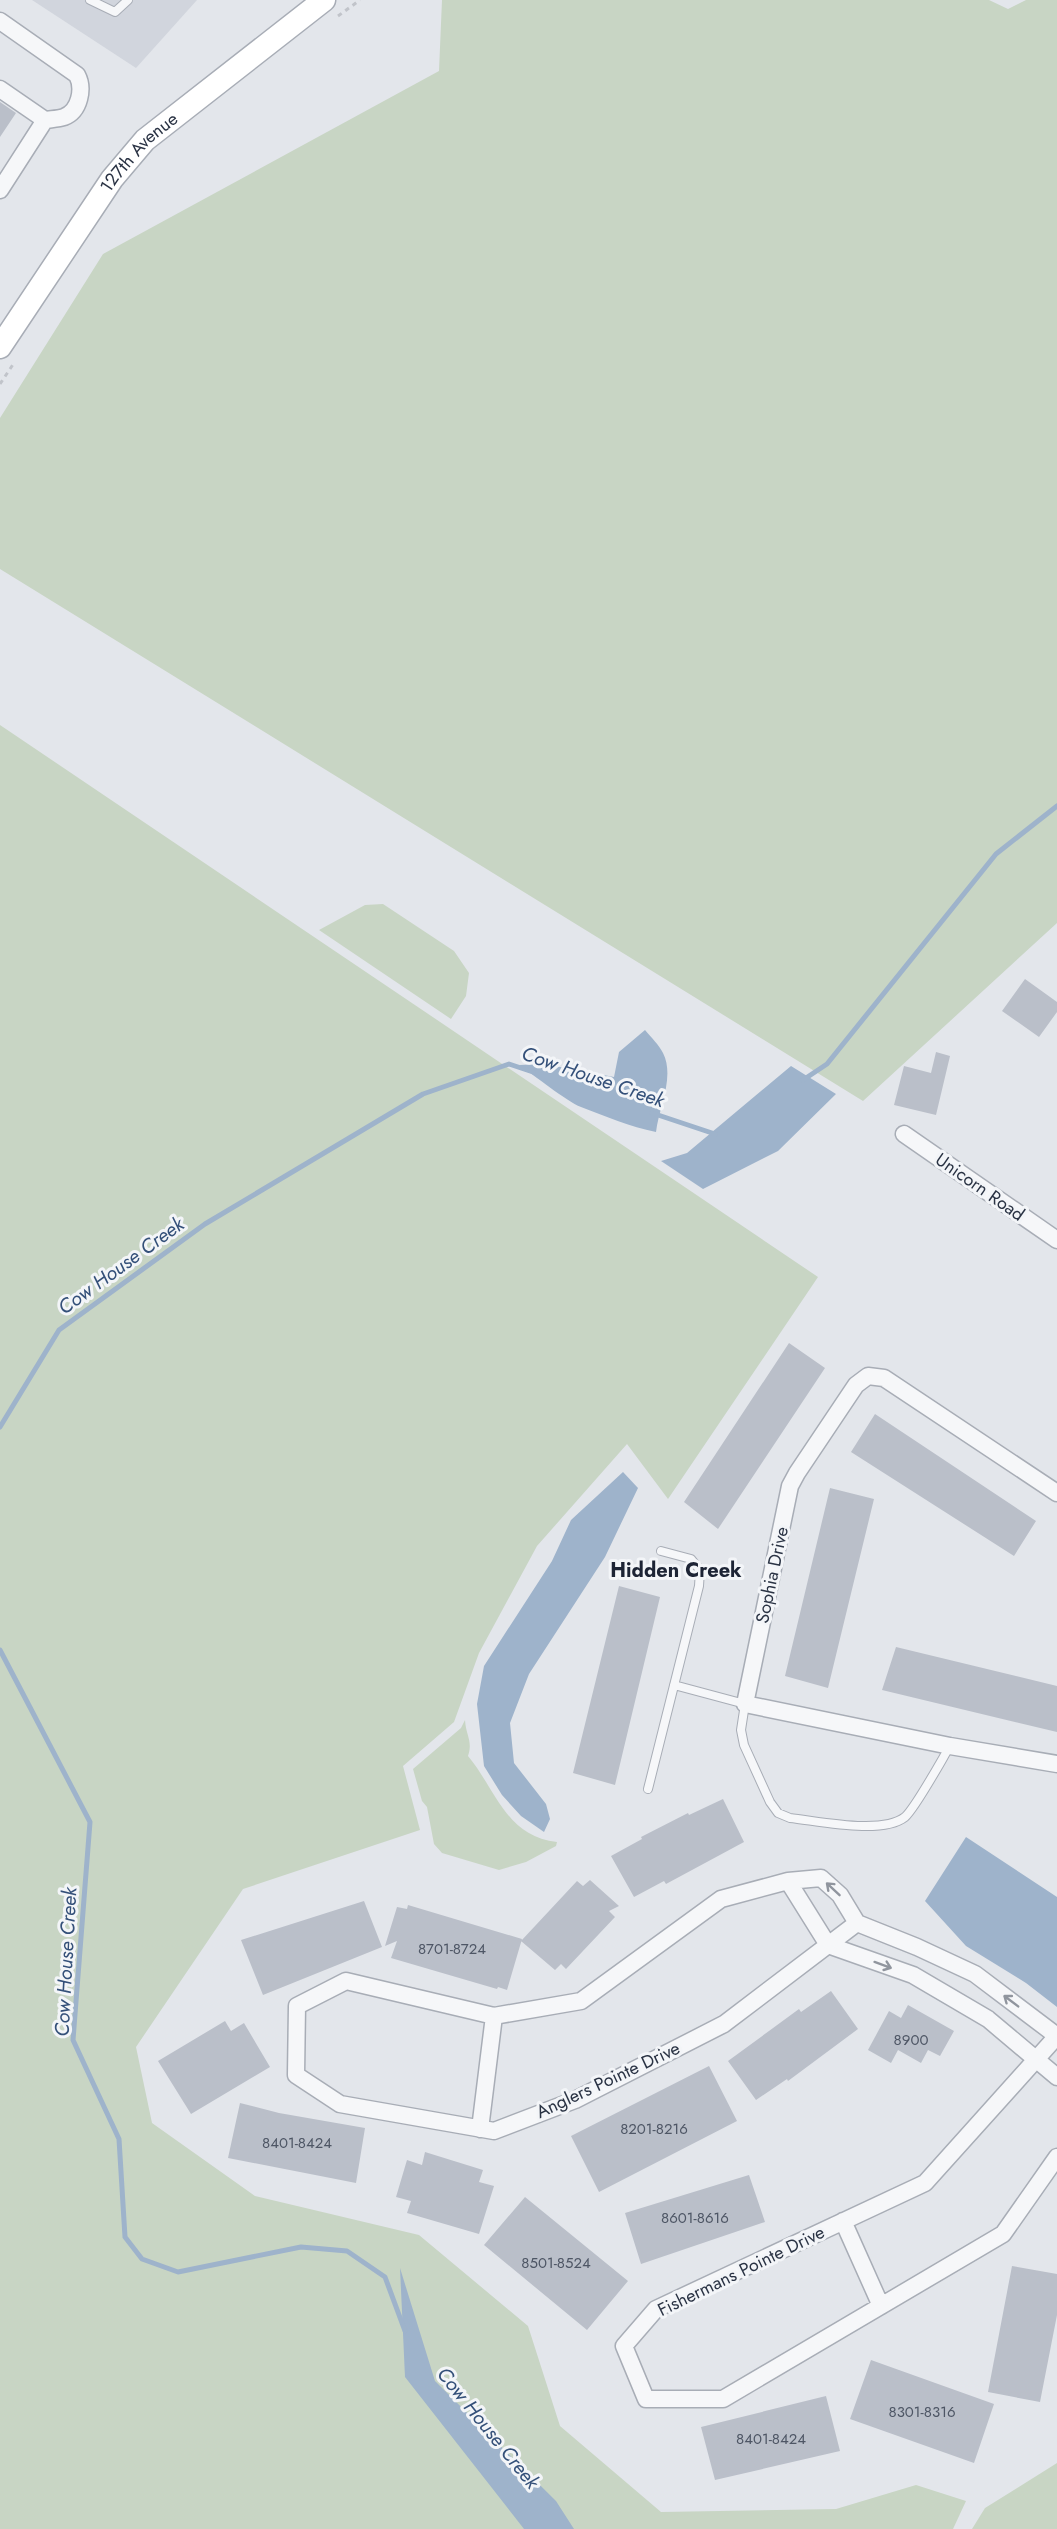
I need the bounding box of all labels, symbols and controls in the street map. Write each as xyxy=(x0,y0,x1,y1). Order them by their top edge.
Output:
street label: 127th Avenue xyxy=(94,106,183,197)
water label: Cow House Creek xyxy=(518,1039,670,1116)
street label: Unicorn Road xyxy=(930,1147,1030,1227)
water label: Cow House Creek xyxy=(52,1209,191,1322)
street label: Sophia Drive xyxy=(749,1524,795,1626)
district label: Hidden Creek xyxy=(610,1556,742,1585)
one-way arrow xyxy=(825,1881,840,1896)
water label: Cow House Creek xyxy=(48,1885,84,2037)
house number: 8701-8724 xyxy=(418,1938,486,1960)
one-way arrow xyxy=(874,1960,892,1971)
one-way arrow xyxy=(1003,1995,1019,2007)
house number: 8900 xyxy=(894,2029,928,2051)
street label: Anglers Pointe Drive xyxy=(532,2035,684,2125)
house number: 8201-8216 xyxy=(620,2118,688,2140)
house number: 8401-8424 xyxy=(262,2132,332,2154)
house number: 8601-8616 xyxy=(661,2207,729,2229)
street label: Fishermans Pointe Drive xyxy=(653,2219,829,2323)
house number: 8501-8524 xyxy=(521,2252,591,2274)
water label: Cow House Creek xyxy=(430,2361,547,2496)
house number: 8301-8316 xyxy=(888,2401,956,2423)
house number: 8401-8424 xyxy=(736,2428,806,2450)

